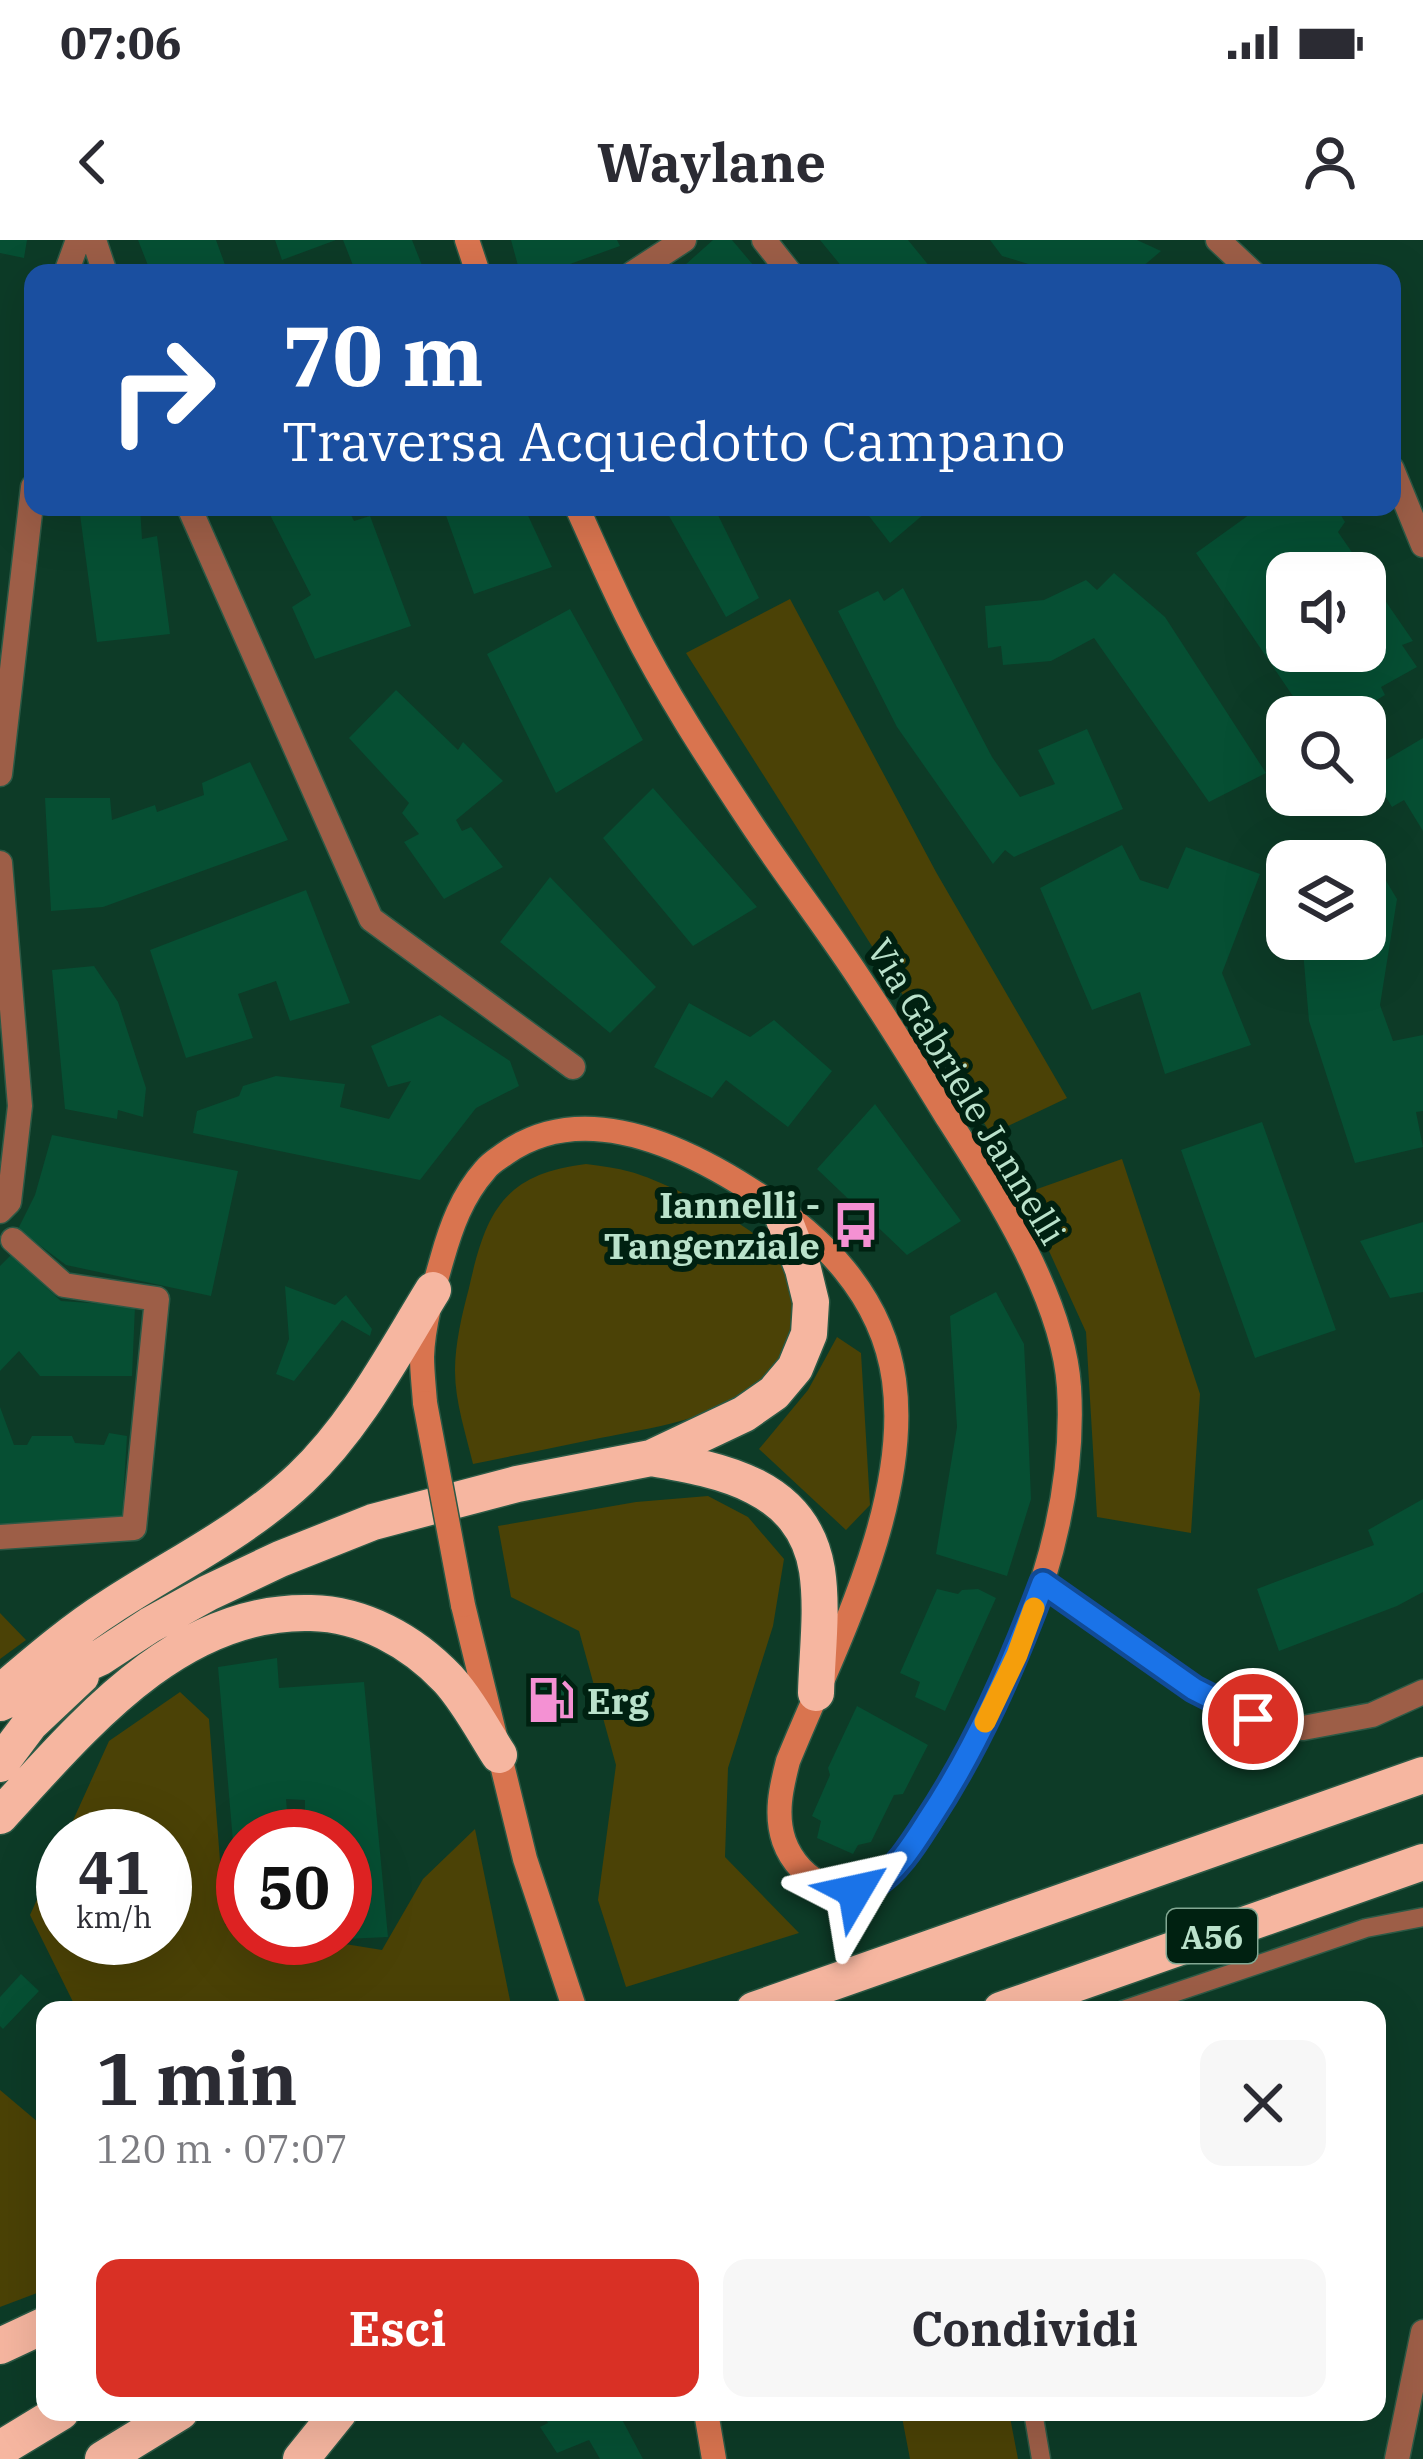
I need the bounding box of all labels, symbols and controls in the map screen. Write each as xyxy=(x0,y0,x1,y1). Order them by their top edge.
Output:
text: 07:06 xyxy=(60,13,182,71)
text: Waylane xyxy=(597,127,826,197)
icon: back xyxy=(60,129,126,195)
icon: person xyxy=(1297,129,1363,195)
text: 70 m xyxy=(282,300,484,409)
icon: right xyxy=(84,312,240,468)
text: Traversa Acquedotto Campano xyxy=(282,406,1066,476)
map controls xyxy=(1266,552,1386,960)
button: sound xyxy=(1266,552,1386,672)
button: search xyxy=(1266,696,1386,816)
button: layers xyxy=(1266,840,1386,960)
street label: Via Gabriele Jannelli xyxy=(857,929,1077,1253)
place label: Iannelli - Tangenziale xyxy=(604,1181,820,1269)
bus stop icon: Iannelli - Tangenziale xyxy=(831,1200,881,1250)
pin xyxy=(1202,1668,1304,1770)
fuel station icon: Erg xyxy=(526,1675,576,1725)
place label: Erg xyxy=(587,1677,649,1724)
icon: arrive xyxy=(1220,1686,1286,1752)
speed limit sign: 50 xyxy=(216,1809,372,1965)
position arrow xyxy=(792,1828,918,1954)
text: 41 xyxy=(78,1832,150,1911)
text: km/h xyxy=(76,1897,152,1936)
road number: A56 xyxy=(1167,1909,1257,1963)
text: 1 min xyxy=(96,2031,298,2125)
button: close xyxy=(1200,2040,1326,2166)
text: 120 m · 07:07 xyxy=(96,2123,348,2174)
button: Esci xyxy=(96,2259,699,2397)
button: Condividi xyxy=(723,2259,1326,2397)

